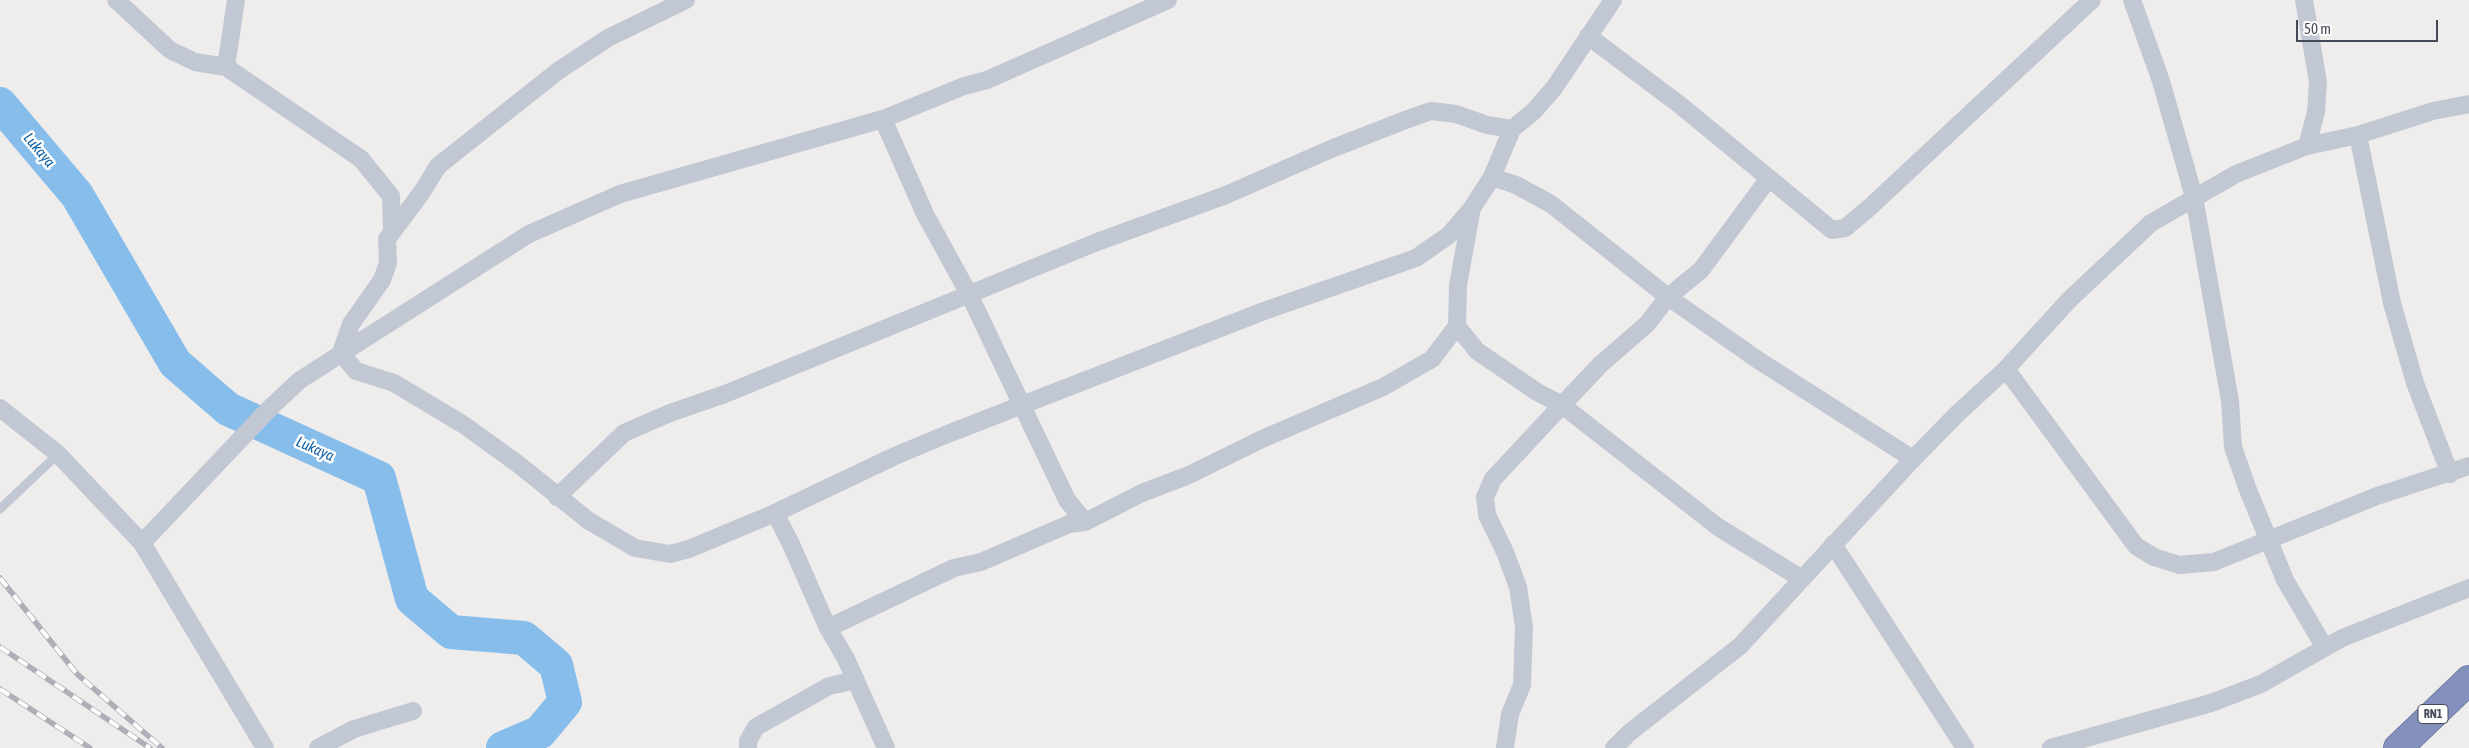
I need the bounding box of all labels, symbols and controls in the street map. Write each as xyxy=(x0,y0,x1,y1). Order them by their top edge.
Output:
scale bar xyxy=(2299,10,2442,42)
text: 50 m xyxy=(2304,20,2331,37)
water label: Lukaya xyxy=(19,129,59,171)
water label: Lukaya xyxy=(293,433,337,465)
road number: RN1 xyxy=(2418,704,2448,724)

